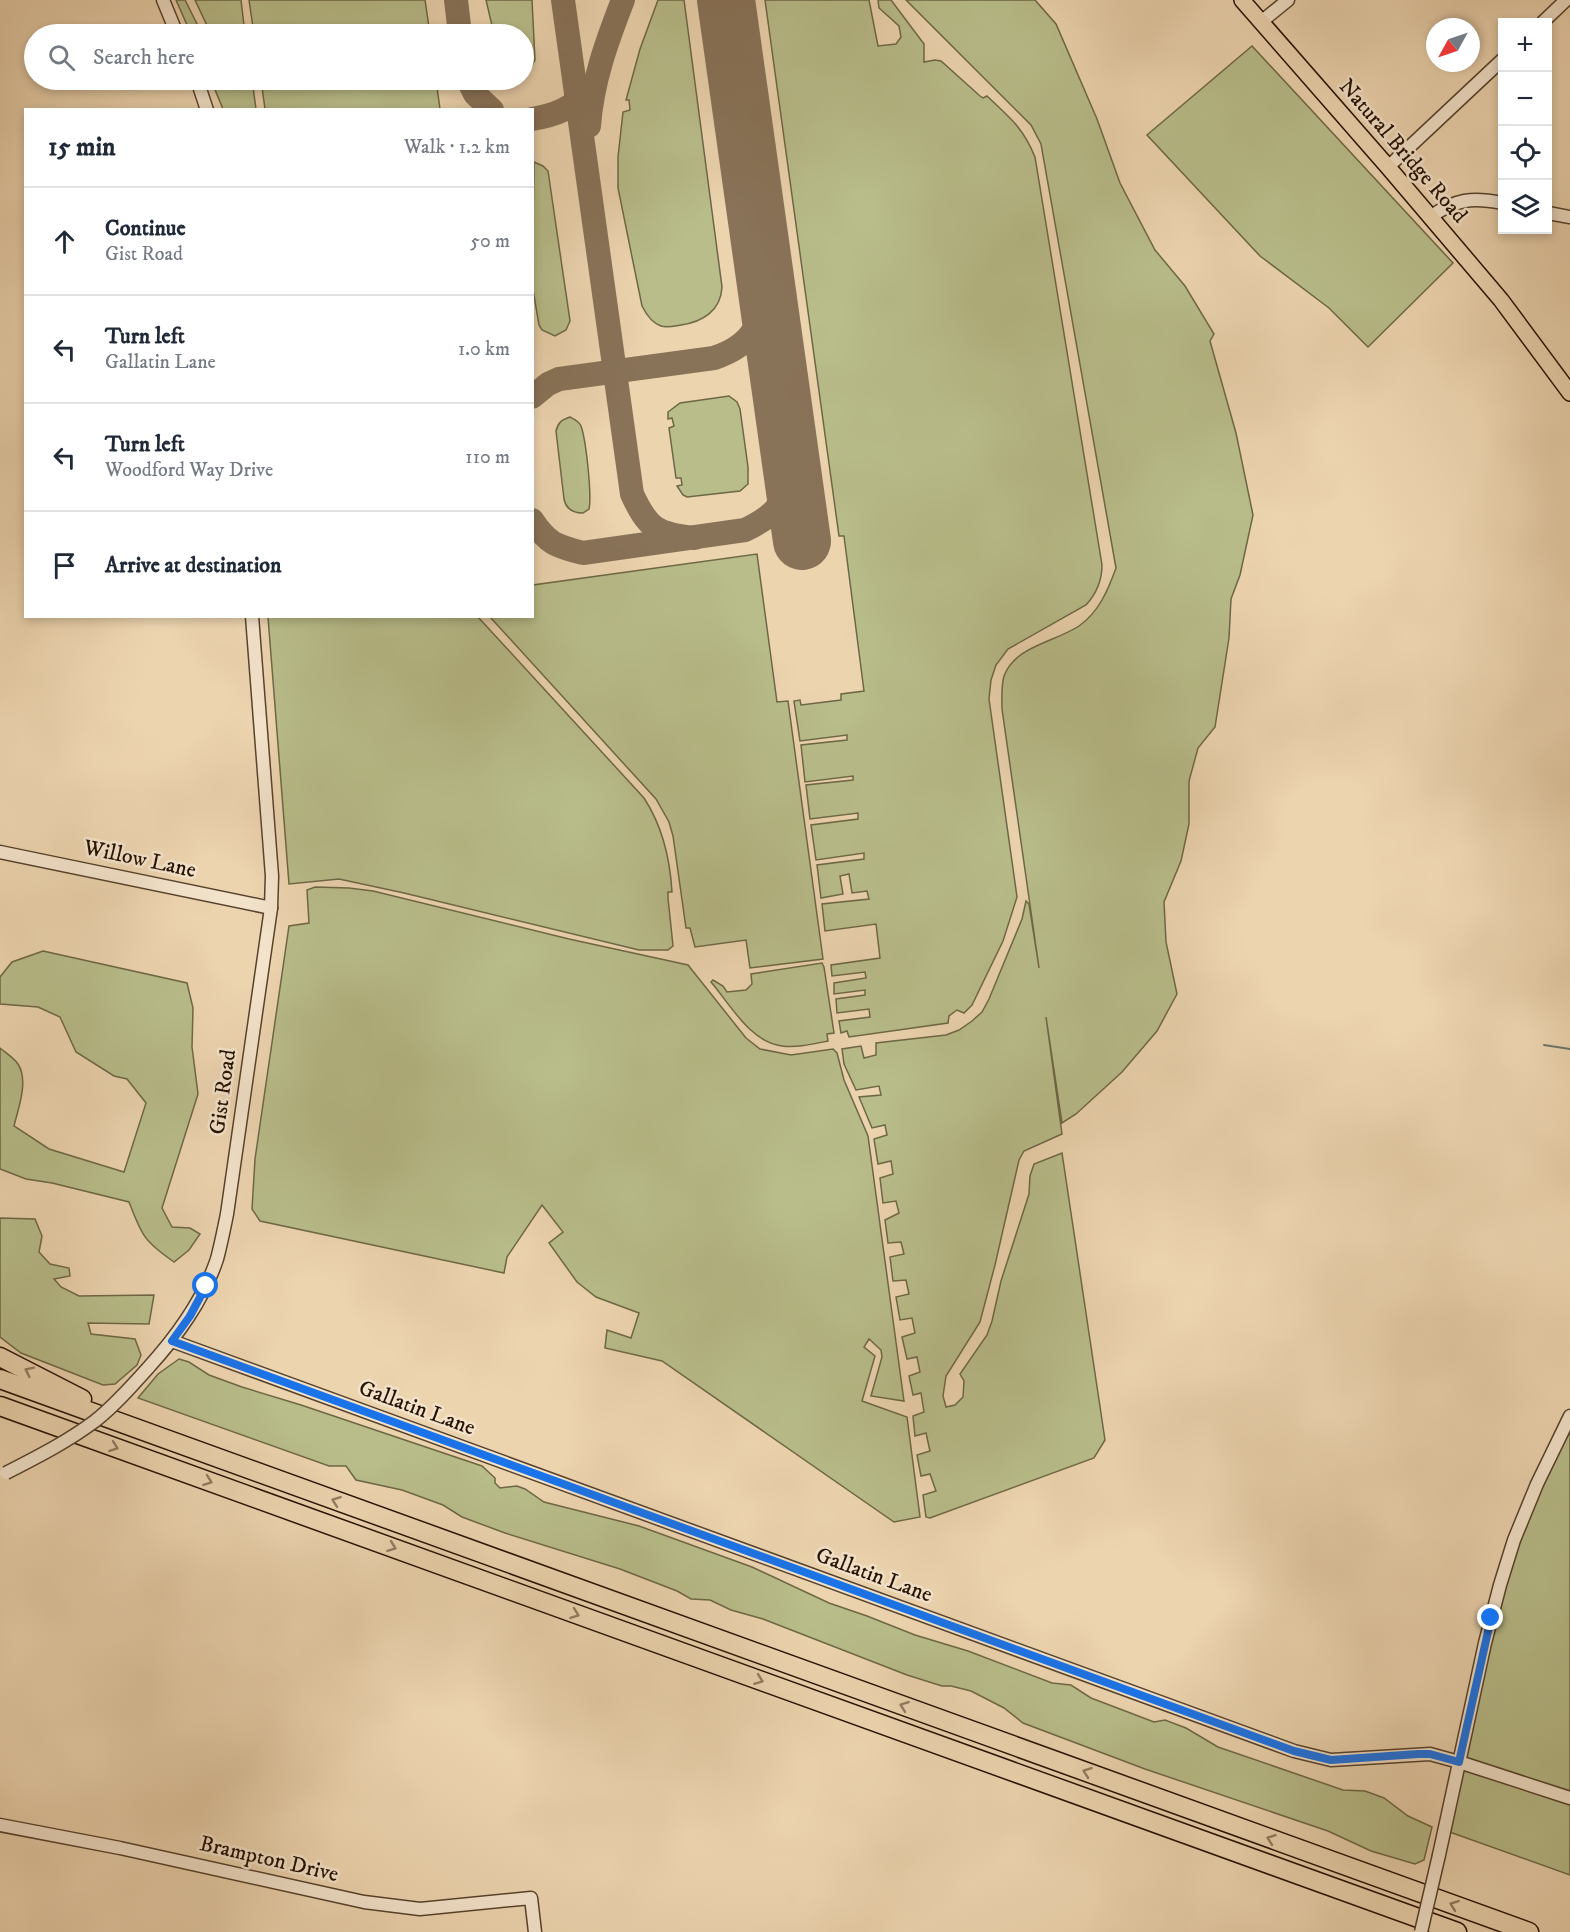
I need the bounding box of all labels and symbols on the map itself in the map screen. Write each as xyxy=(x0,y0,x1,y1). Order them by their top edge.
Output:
north arrow xyxy=(1426,18,1480,72)
street label: Natural Bridge Road xyxy=(1333,73,1473,229)
street label: Willow Lane xyxy=(80,834,199,884)
street label: Gist Road xyxy=(204,1048,242,1136)
route start xyxy=(192,1272,218,1298)
one-way arrow xyxy=(24,1367,35,1379)
street label: Gallatin Lane xyxy=(355,1374,479,1442)
one-way arrow xyxy=(108,1440,119,1452)
one-way arrow xyxy=(202,1474,213,1486)
one-way arrow xyxy=(331,1495,342,1508)
one-way arrow xyxy=(386,1540,397,1553)
street label: Gallatin Lane xyxy=(812,1541,936,1609)
route end xyxy=(1477,1604,1503,1630)
one-way arrow xyxy=(569,1606,580,1619)
one-way arrow xyxy=(753,1672,763,1685)
one-way arrow xyxy=(899,1701,910,1713)
one-way arrow xyxy=(1082,1767,1093,1780)
street label: Brampton Drive xyxy=(197,1830,341,1888)
one-way arrow xyxy=(1266,1833,1276,1846)
one-way arrow xyxy=(1449,1900,1460,1913)

